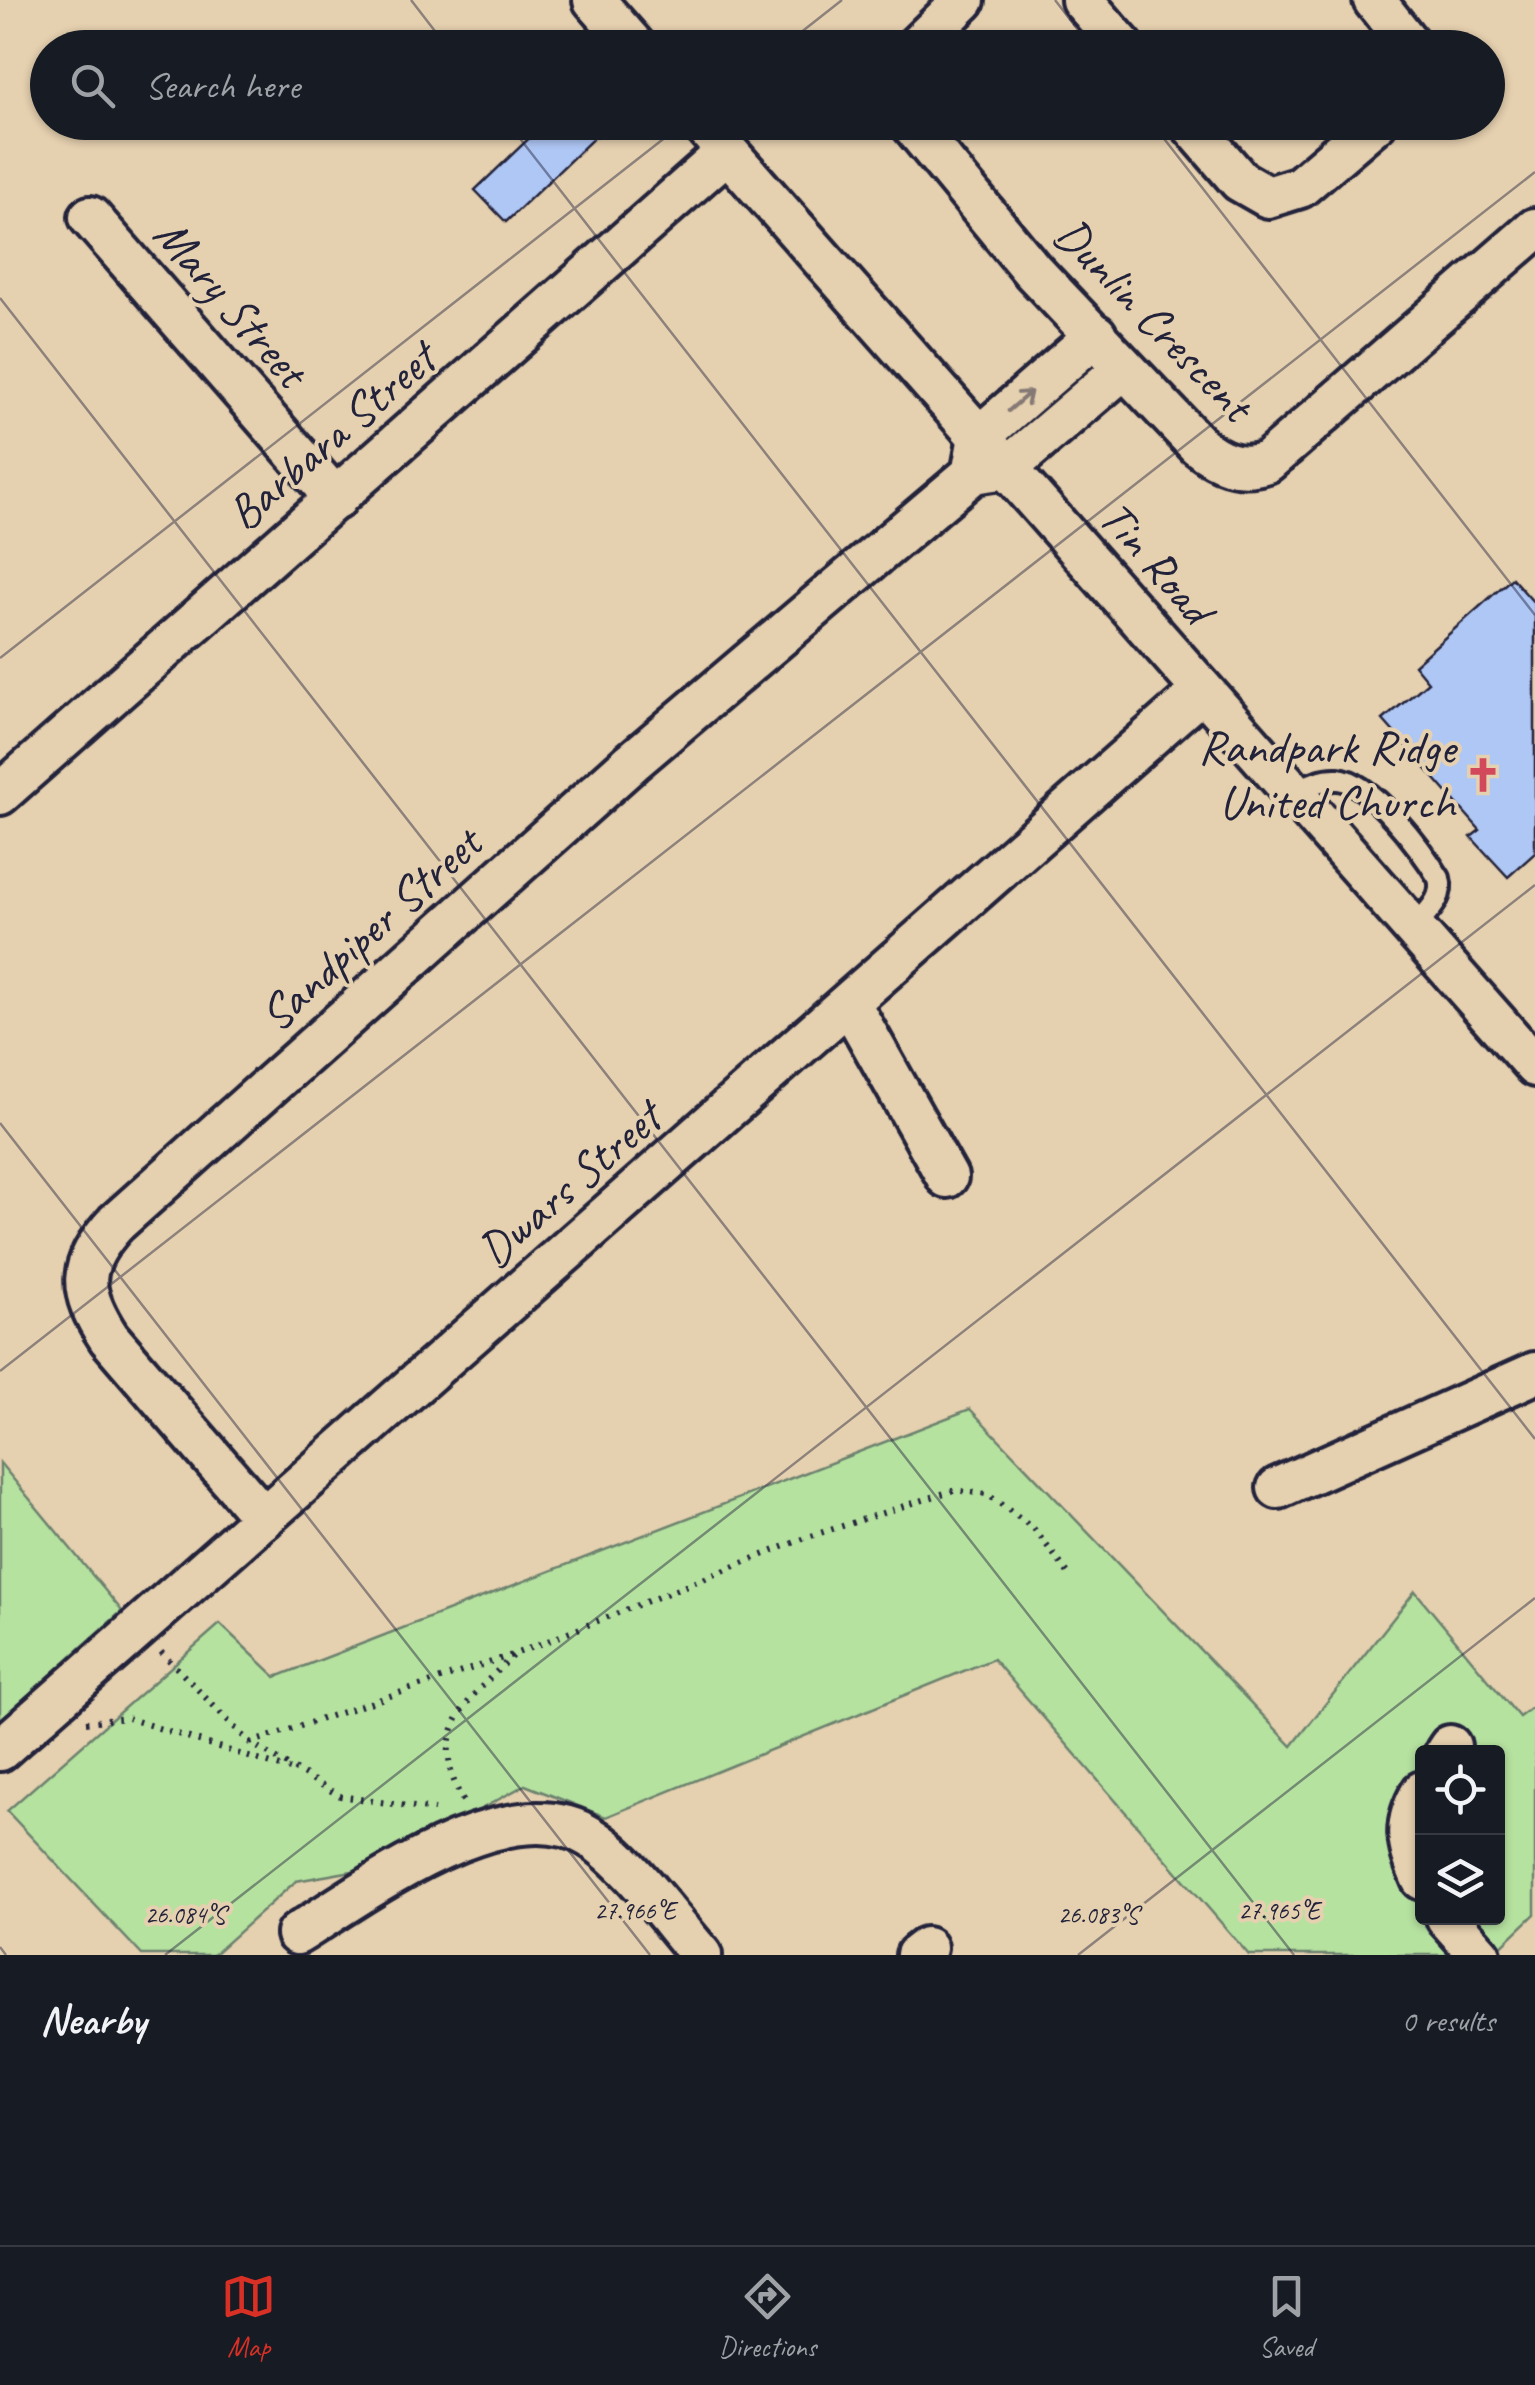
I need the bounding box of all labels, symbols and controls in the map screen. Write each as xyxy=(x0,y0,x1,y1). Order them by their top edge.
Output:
search box xyxy=(30,30,1505,140)
icon: search xyxy=(65,58,120,113)
text: Search here xyxy=(145,62,300,109)
street label: Mary Street xyxy=(141,205,323,402)
street label: Dunlin Crescent xyxy=(1042,205,1269,436)
street label: Barbara Street xyxy=(215,325,452,543)
one-way arrow xyxy=(1007,390,1033,412)
street label: Tin Road xyxy=(1086,488,1230,641)
place label: Randpark Ridge United Church xyxy=(1198,717,1458,832)
church icon: Randpark Ridge United Church xyxy=(1464,756,1502,794)
street label: Sandpiper Street xyxy=(247,811,496,1044)
street label: Dwars Street xyxy=(465,1084,678,1280)
map controls xyxy=(1415,1745,1505,1925)
button: locate xyxy=(1415,1745,1505,1835)
button: layers xyxy=(1415,1835,1505,1925)
text: 27.966°E xyxy=(594,1895,679,1927)
text: 27.965°E xyxy=(1238,1895,1323,1927)
text: 26.084°S xyxy=(145,1899,230,1931)
text: 26.083°S xyxy=(1058,1899,1143,1931)
text: Nearby xyxy=(40,1994,146,2047)
text: 0 results xyxy=(1401,2000,1495,2041)
tab: Map xyxy=(221,2269,276,2364)
tab: Directions xyxy=(719,2269,816,2364)
tab: Saved xyxy=(1259,2269,1314,2364)

